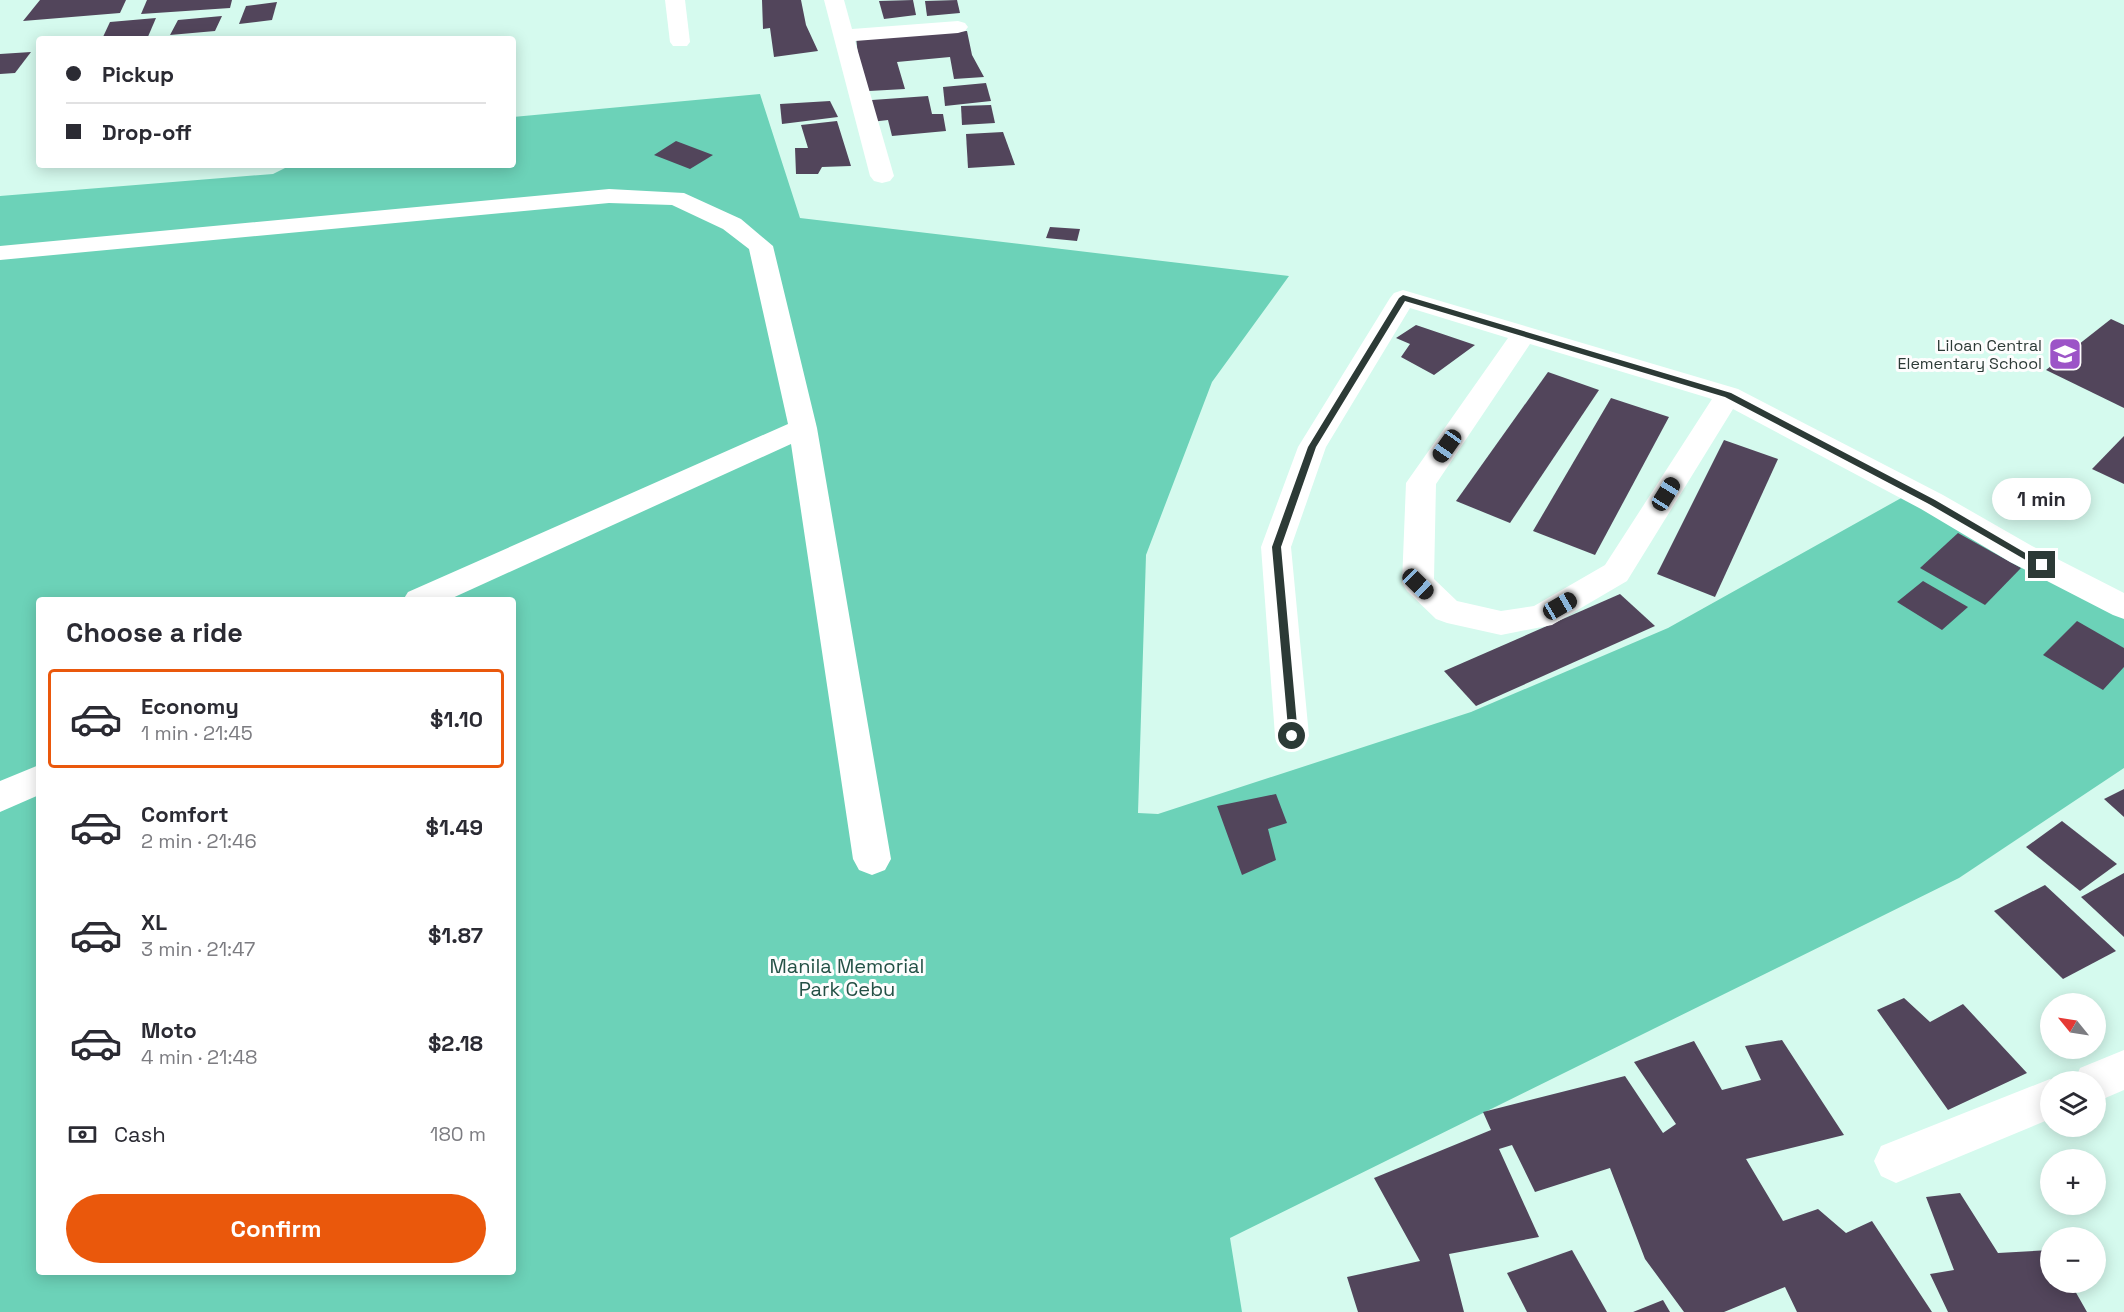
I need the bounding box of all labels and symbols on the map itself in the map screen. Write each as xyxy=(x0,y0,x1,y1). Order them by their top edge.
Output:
place label: Liloan Central Elementary School xyxy=(1897,335,2042,374)
school or university icon: Liloan Central Elementary School xyxy=(2047,336,2083,372)
car xyxy=(1429,426,1465,466)
car xyxy=(1649,474,1683,514)
callout: 1 min xyxy=(1992,478,2092,520)
route end xyxy=(2028,551,2055,578)
car xyxy=(1399,565,1437,603)
car xyxy=(1540,589,1580,623)
route start xyxy=(1278,722,1305,749)
park label: Manila Memorial Park Cebu xyxy=(769,953,925,1002)
north arrow xyxy=(2040,993,2106,1059)

